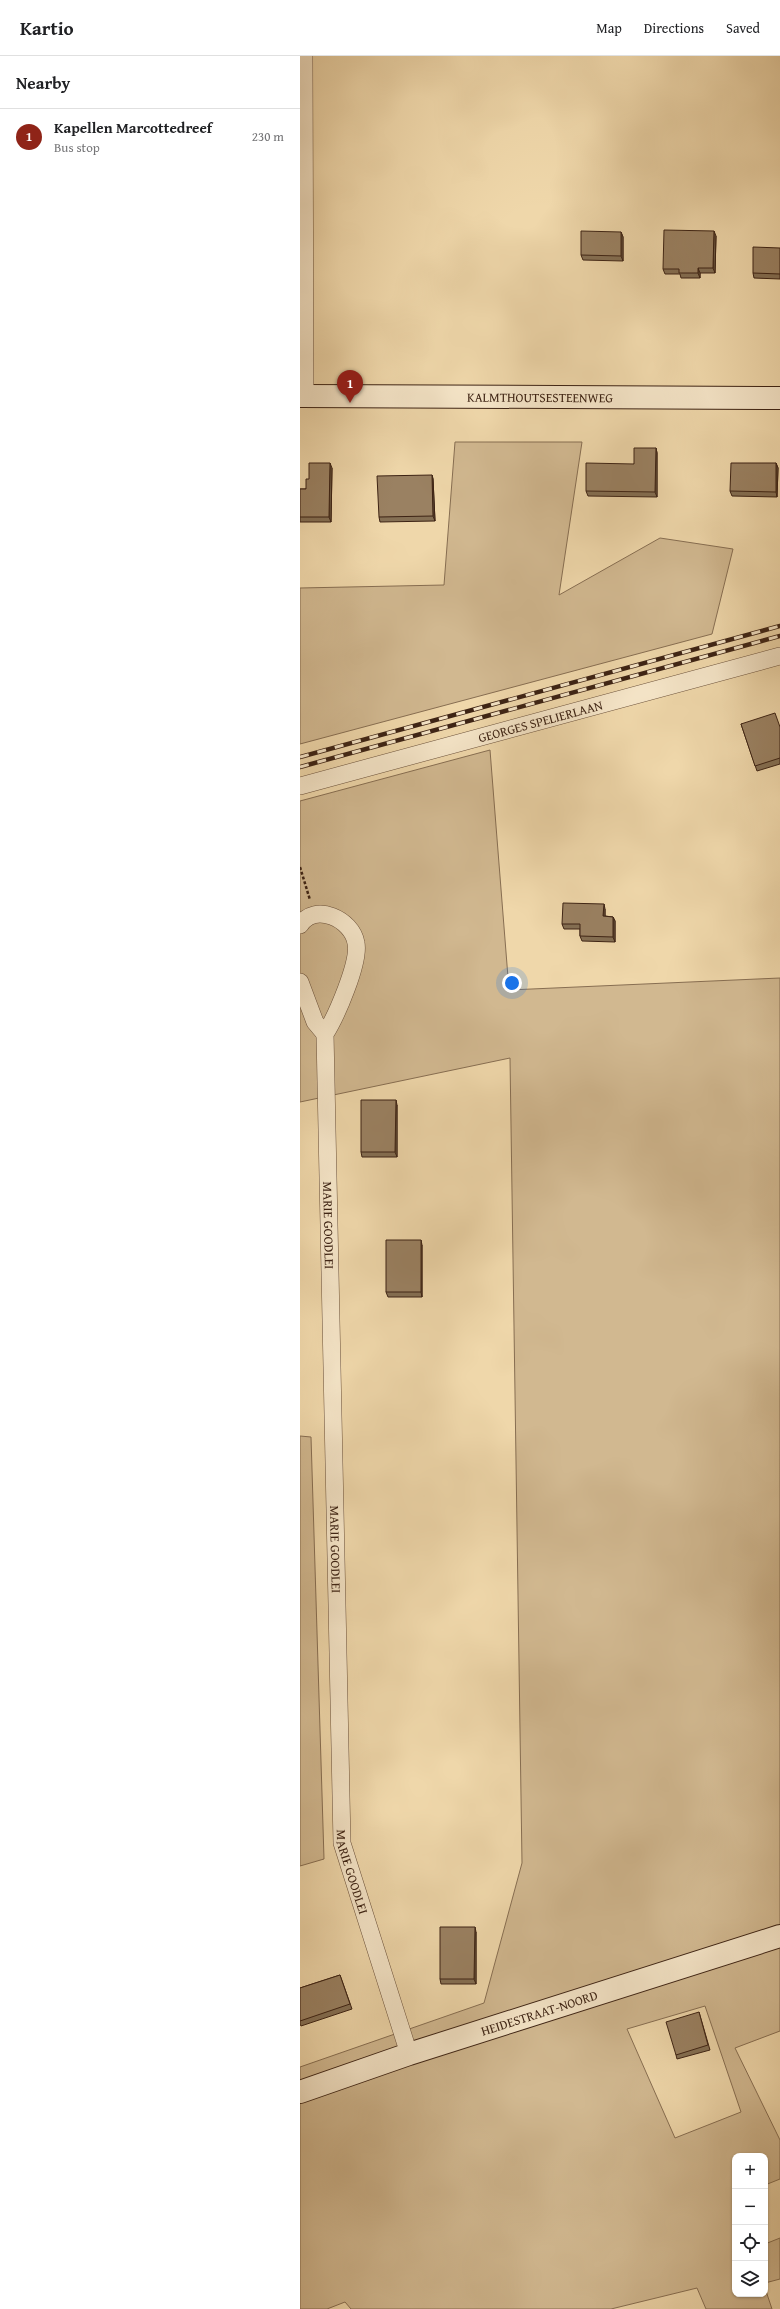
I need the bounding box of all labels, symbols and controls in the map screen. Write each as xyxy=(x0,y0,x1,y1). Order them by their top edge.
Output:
text: Kartio xyxy=(20,14,74,42)
text: Map xyxy=(596,18,622,38)
text: Directions xyxy=(644,18,704,38)
text: Saved xyxy=(726,18,760,38)
text: Nearby xyxy=(16,70,70,95)
text: Kapellen Marcottedreef xyxy=(54,117,212,138)
text: 1 xyxy=(26,127,32,146)
text: 230 m xyxy=(252,127,284,146)
text: Bus stop xyxy=(54,138,100,157)
pin: 1 xyxy=(337,370,363,403)
street label: KALMTHOUTSESTEENWEG xyxy=(467,388,613,407)
street label: GEORGES SPELIERLAAN xyxy=(476,695,605,747)
your location xyxy=(502,973,522,993)
street label: MARIE GOODLEI xyxy=(318,1181,339,1269)
street label: MARIE GOODLEI xyxy=(325,1505,346,1593)
street label: MARIE GOODLEI xyxy=(332,1829,373,1917)
street label: HEIDESTRAAT-NOORD xyxy=(479,1986,600,2041)
map controls xyxy=(732,2153,768,2297)
button: + xyxy=(732,2153,768,2189)
button: − xyxy=(732,2189,768,2225)
button: locate xyxy=(732,2225,768,2261)
button: layers xyxy=(732,2261,768,2297)

